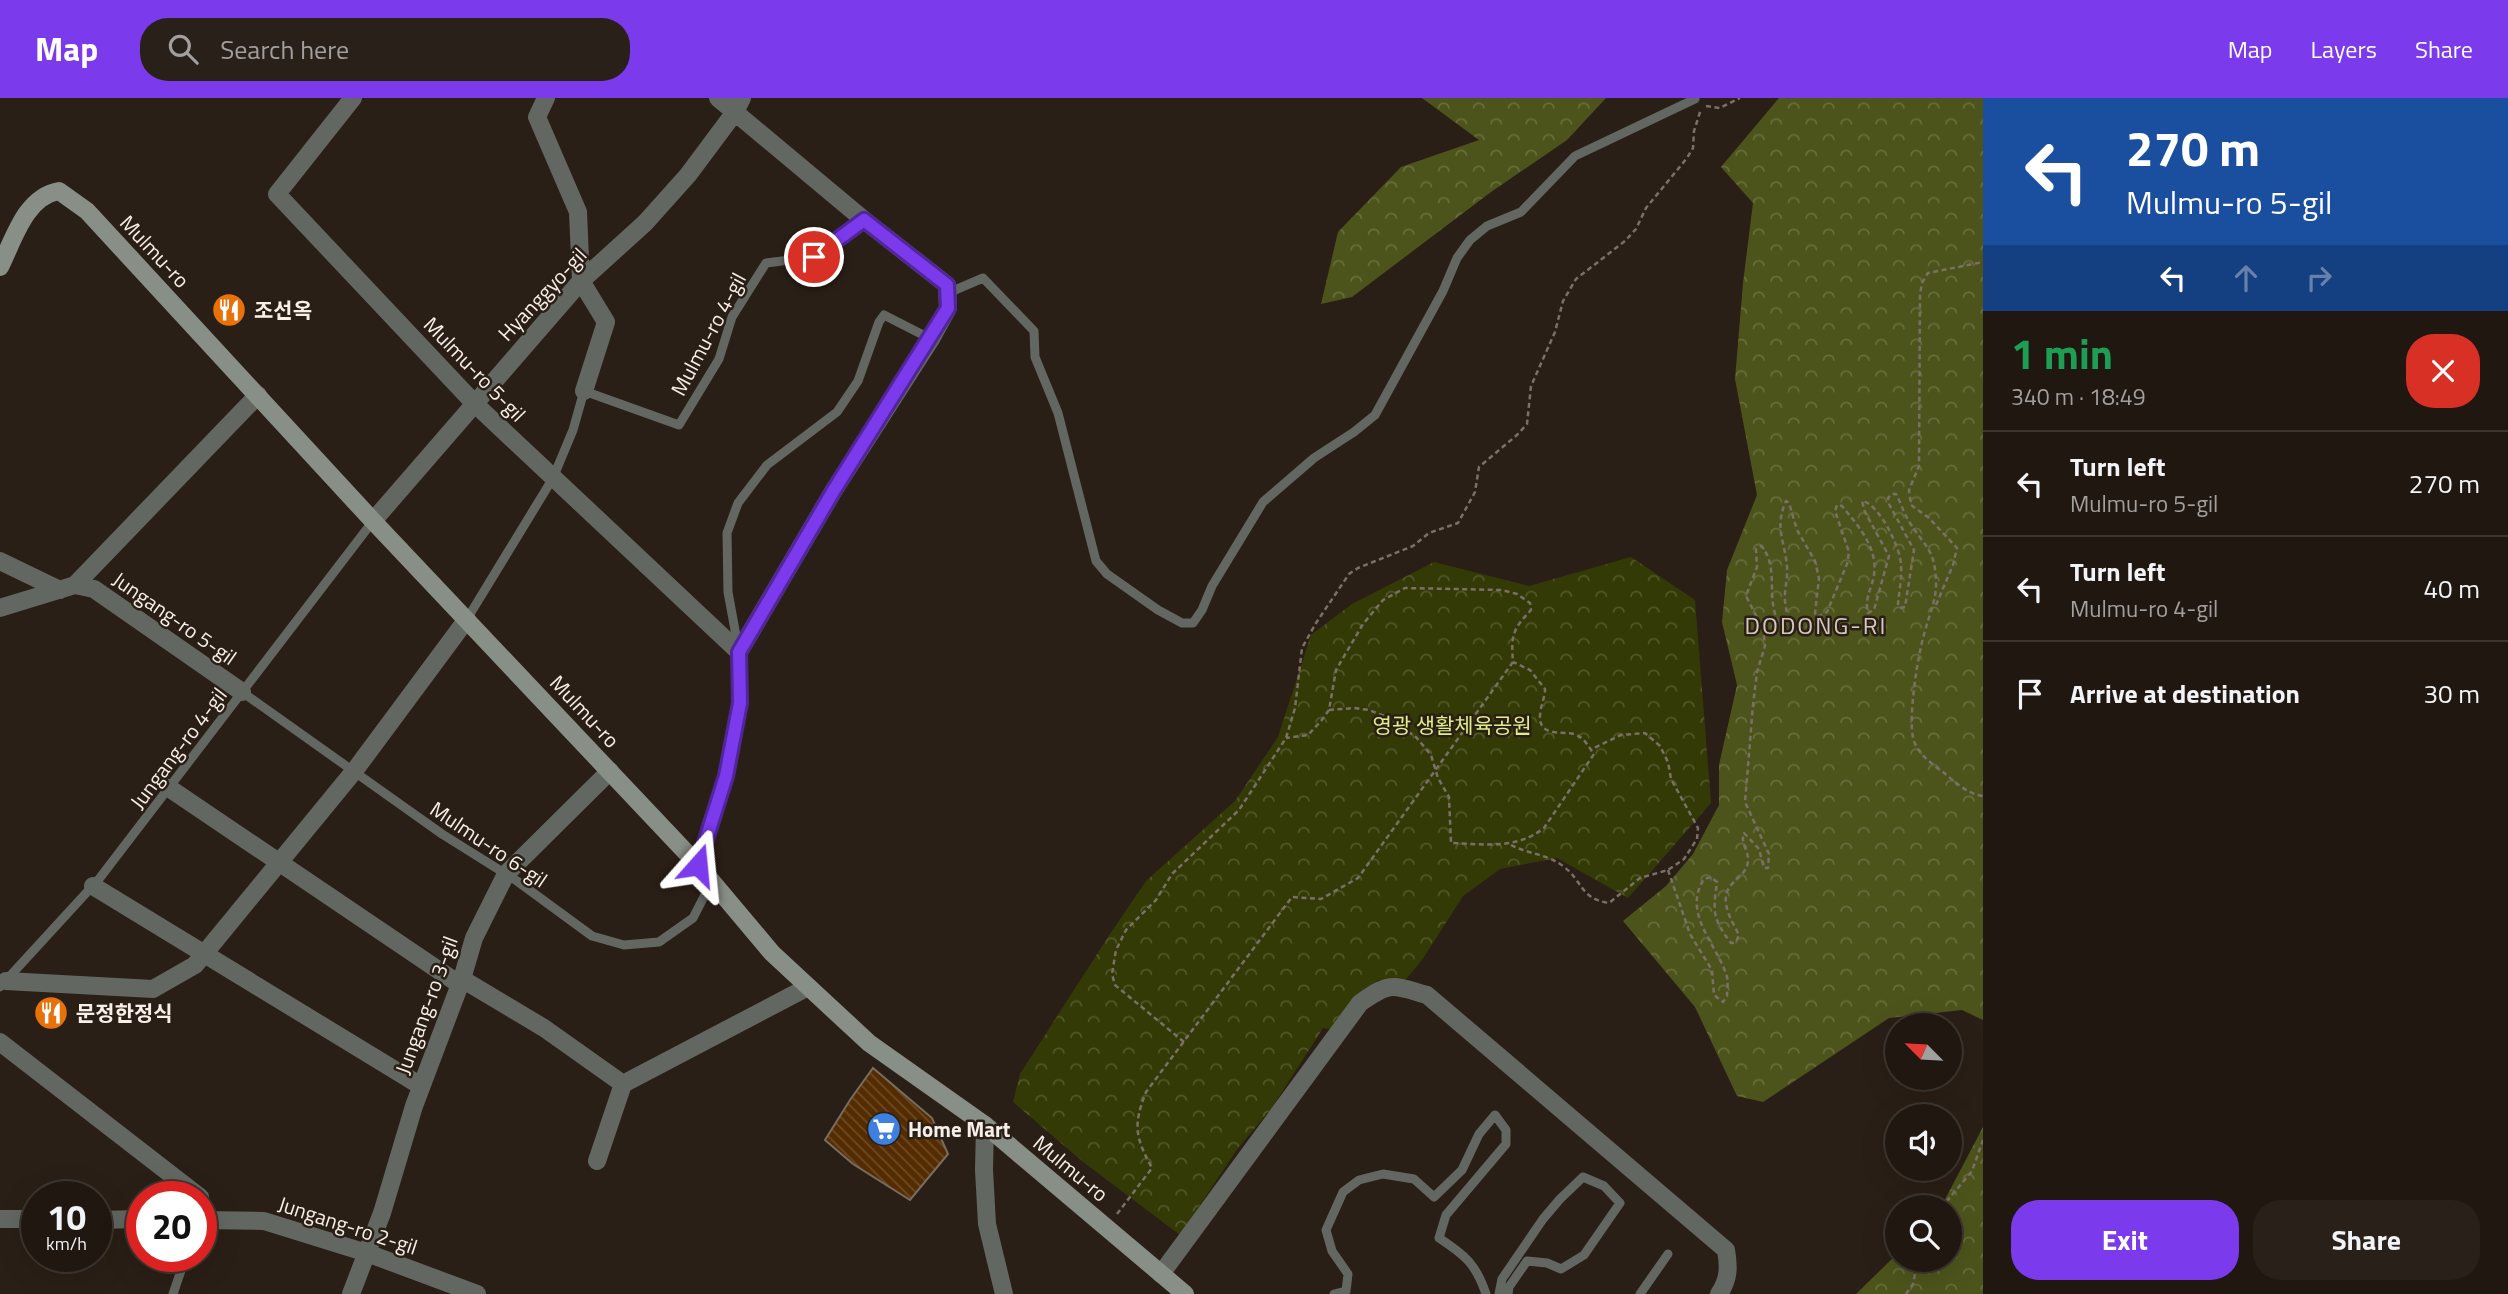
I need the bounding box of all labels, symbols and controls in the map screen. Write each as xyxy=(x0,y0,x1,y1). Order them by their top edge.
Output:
search box xyxy=(140,18,630,81)
text: Map xyxy=(35,24,98,74)
icon: search xyxy=(164,30,202,68)
text: Search here xyxy=(220,30,349,69)
text: Map xyxy=(2228,31,2273,67)
text: Layers xyxy=(2311,31,2377,67)
text: Share xyxy=(2415,31,2473,67)
text: 270 m xyxy=(2126,110,2260,185)
icon: left xyxy=(2011,126,2102,217)
text: Mulmu-ro 5-gil xyxy=(2126,178,2333,226)
street label: Mulmu-ro xyxy=(113,207,197,295)
pin xyxy=(784,227,844,287)
icon: arrive xyxy=(795,238,833,276)
street label: Hyanggyo-gil xyxy=(490,240,594,348)
icon: left xyxy=(2154,259,2192,297)
icon: ahead xyxy=(2227,259,2265,297)
icon: right xyxy=(2300,259,2338,297)
street label: Mulmu-ro 4-gil xyxy=(662,267,754,401)
restaurant icon: 조선옥 xyxy=(210,291,248,329)
place label: 조선옥 xyxy=(254,294,312,326)
street label: Mulmu-ro 5-gil xyxy=(416,309,534,429)
text: 1 min xyxy=(2011,321,2113,385)
button: close xyxy=(2406,334,2480,408)
text: 340 m · 18:49 xyxy=(2011,379,2146,414)
text: Turn left xyxy=(2070,447,2165,486)
text: 270 m xyxy=(2409,464,2480,503)
icon: left xyxy=(2011,465,2049,503)
text: Mulmu-ro 5-gil xyxy=(2070,486,2218,521)
text: Turn left xyxy=(2070,552,2165,591)
street label: Jungang-ro 5-gil xyxy=(107,563,243,673)
text: 40 m xyxy=(2423,569,2480,608)
icon: left xyxy=(2011,570,2049,608)
text: Mulmu-ro 4-gil xyxy=(2070,591,2218,626)
district label: DODONG-RI xyxy=(1745,607,1887,643)
street label: Mulmu-ro xyxy=(543,667,627,755)
text: Arrive at destination xyxy=(2070,674,2300,713)
text: 30 m xyxy=(2423,674,2480,713)
icon: arrive xyxy=(2011,675,2049,713)
street label: Jungang-ro 4-gil xyxy=(122,681,234,815)
park label: 영광 생활체육공원 xyxy=(1372,709,1532,741)
street label: Mulmu-ro 6-gil xyxy=(424,793,554,895)
position arrow xyxy=(661,828,735,902)
street label: Jungang-ro 3-gil xyxy=(386,931,466,1079)
restaurant icon: 문정한정식 xyxy=(32,994,70,1032)
place label: 문정한정식 xyxy=(76,997,173,1029)
north arrow xyxy=(1885,1013,1962,1090)
map controls xyxy=(1885,1013,1962,1272)
button: sound xyxy=(1885,1104,1962,1181)
supermarket icon: Home Mart xyxy=(865,1110,903,1148)
place label: Home Mart xyxy=(908,1113,1011,1145)
street label: Mulmu-ro xyxy=(1026,1127,1116,1209)
speed limit sign: 20 xyxy=(126,1181,217,1272)
street label: Jungang-ro 2-gil xyxy=(274,1187,422,1263)
text: 10 xyxy=(47,1190,86,1244)
button: search xyxy=(1885,1195,1962,1272)
button: Exit xyxy=(2011,1200,2239,1280)
button: Share xyxy=(2253,1200,2480,1280)
text: km/h xyxy=(46,1230,87,1257)

